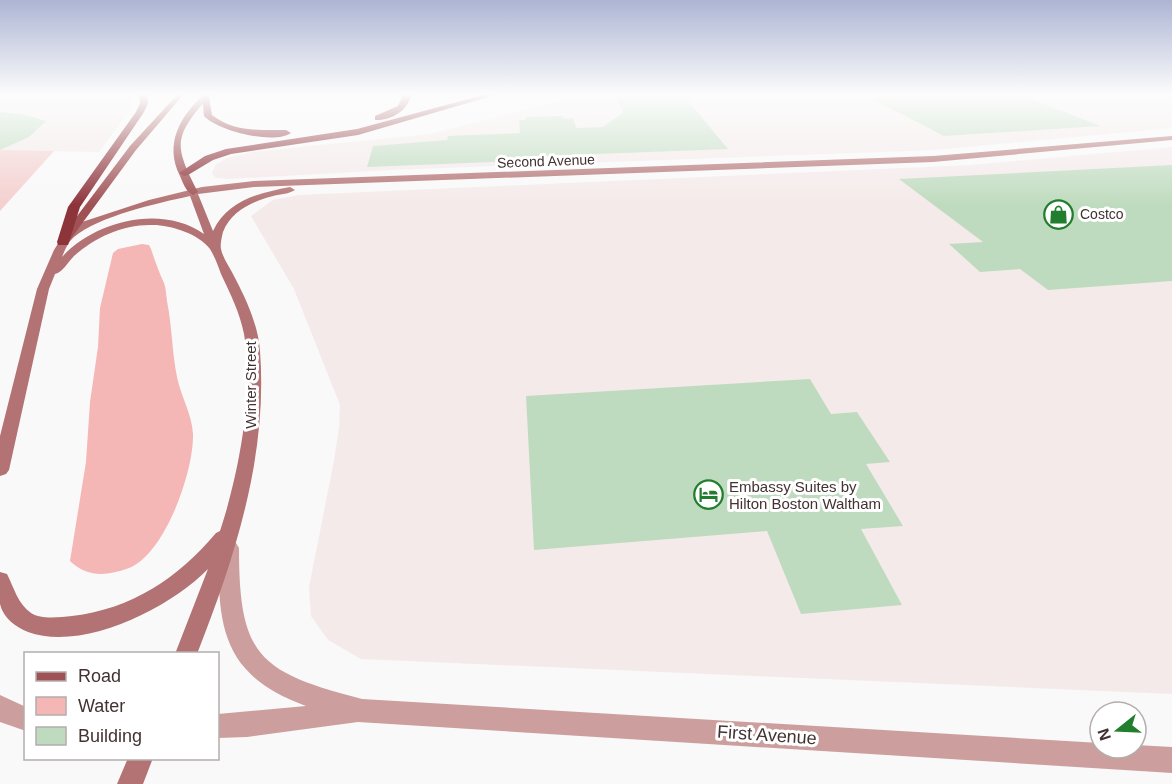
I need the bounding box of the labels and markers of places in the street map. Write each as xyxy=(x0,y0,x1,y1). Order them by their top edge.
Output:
shop icon: Costco xyxy=(1043,198,1075,230)
place label: Costco xyxy=(1080,206,1124,222)
place label: Embassy Suites by Hilton Boston Waltham xyxy=(729,478,881,512)
hotel icon: Embassy Suites by Hilton Boston Waltham xyxy=(692,479,724,511)

